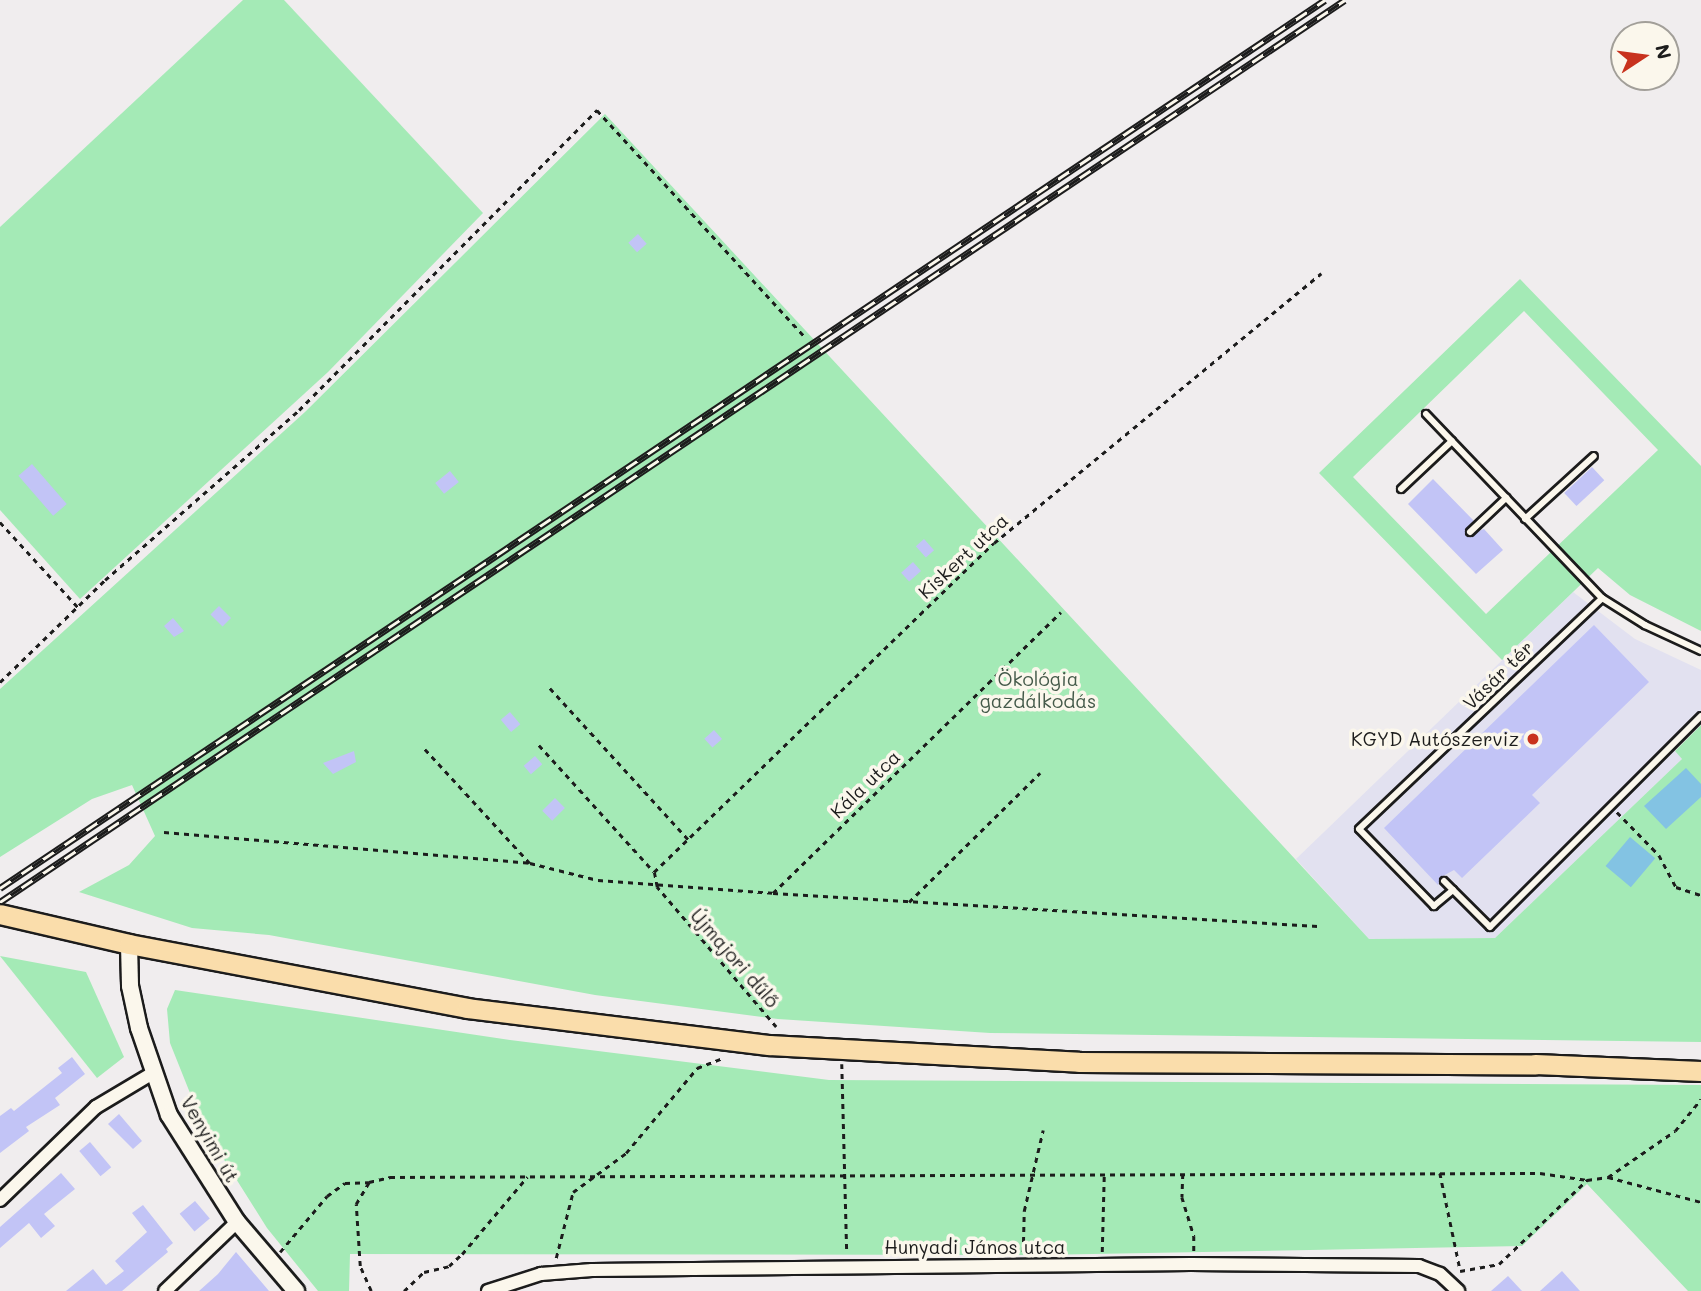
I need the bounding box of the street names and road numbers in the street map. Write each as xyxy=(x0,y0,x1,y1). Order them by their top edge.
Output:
street label: Kiskert utca xyxy=(913,509,1013,603)
street label: Vásár tér xyxy=(1458,636,1538,714)
street label: Kála utca xyxy=(825,745,905,823)
street label: Újmajori dűlő xyxy=(686,904,784,1012)
street label: Venyimi út xyxy=(176,1092,244,1186)
street label: Hunyadi János utca xyxy=(884,1236,1066,1258)

